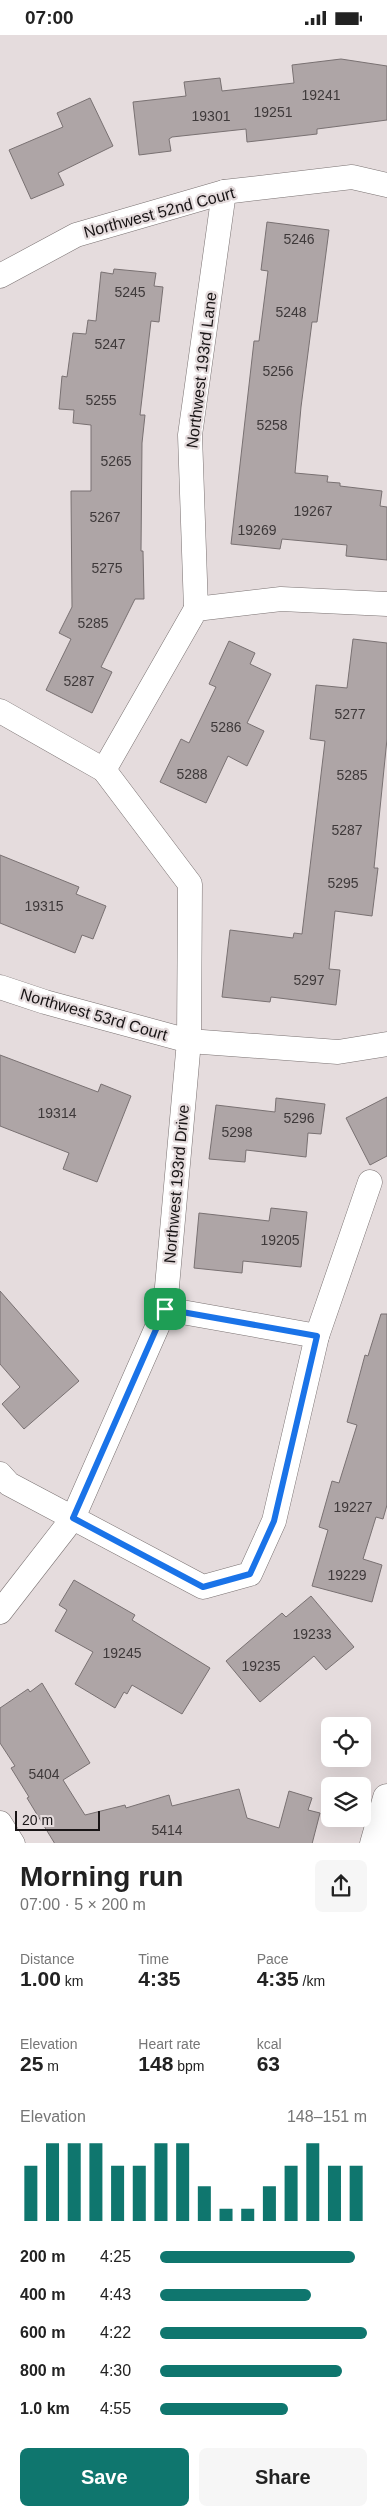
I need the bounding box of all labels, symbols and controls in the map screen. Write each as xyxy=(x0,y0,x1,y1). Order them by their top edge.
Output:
text: 07:00 xyxy=(25,7,74,28)
house number: 19241 xyxy=(302,87,341,103)
house number: 19251 xyxy=(254,104,293,120)
house number: 19301 xyxy=(192,108,231,124)
street label: Northwest 52nd Court xyxy=(82,184,237,241)
house number: 5246 xyxy=(283,231,315,247)
house number: 5245 xyxy=(114,284,146,300)
street label: Northwest 193rd Lane xyxy=(183,291,220,449)
house number: 5248 xyxy=(275,304,307,320)
house number: 5247 xyxy=(94,336,126,352)
house number: 5256 xyxy=(262,363,294,379)
house number: 5255 xyxy=(85,392,117,408)
house number: 5258 xyxy=(256,417,288,433)
house number: 5265 xyxy=(100,453,132,469)
house number: 19267 xyxy=(294,503,333,519)
house number: 5267 xyxy=(89,509,121,525)
house number: 19269 xyxy=(238,522,277,538)
house number: 5275 xyxy=(91,560,123,576)
house number: 5285 xyxy=(77,615,109,631)
house number: 5287 xyxy=(63,673,95,689)
house number: 5277 xyxy=(334,706,366,722)
house number: 5286 xyxy=(210,719,242,735)
house number: 5288 xyxy=(176,766,208,782)
house number: 5285 xyxy=(336,767,368,783)
house number: 5287 xyxy=(331,822,363,838)
house number: 5295 xyxy=(327,875,359,891)
house number: 19315 xyxy=(25,898,64,914)
house number: 5297 xyxy=(293,972,325,988)
street label: Northwest 53rd Court xyxy=(18,985,170,1044)
street label: Northwest 193rd Drive xyxy=(161,1104,192,1264)
house number: 19314 xyxy=(38,1105,77,1121)
house number: 5296 xyxy=(283,1110,315,1126)
house number: 5298 xyxy=(221,1124,253,1140)
house number: 19205 xyxy=(261,1232,300,1248)
pin xyxy=(144,1288,186,1330)
icon: arrive xyxy=(151,1295,179,1323)
house number: 19227 xyxy=(334,1499,373,1515)
house number: 19229 xyxy=(328,1567,367,1583)
house number: 19233 xyxy=(293,1626,332,1642)
house number: 19245 xyxy=(103,1645,142,1661)
house number: 19235 xyxy=(242,1658,281,1674)
map controls xyxy=(321,1717,371,1827)
button: locate xyxy=(321,1717,371,1767)
house number: 5404 xyxy=(28,1766,60,1782)
button: layers xyxy=(321,1777,371,1827)
scale bar xyxy=(15,1809,100,1832)
text: 20 m xyxy=(22,1812,53,1828)
house number: 5414 xyxy=(151,1822,183,1838)
button: share xyxy=(315,1860,367,1912)
text: Morning run xyxy=(20,1861,183,1892)
text: 07:00 · 5 × 200 m xyxy=(20,1896,146,1913)
text: Distance xyxy=(20,1951,74,1967)
text: Time xyxy=(138,1951,169,1967)
text: Pace xyxy=(257,1951,289,1967)
text: 1.00 xyxy=(20,1967,61,1990)
text: 4:35 xyxy=(138,1967,180,1990)
text: 4:35 xyxy=(257,1967,299,1990)
text: km xyxy=(61,1973,83,1989)
text: /km xyxy=(299,1973,325,1989)
text: Elevation xyxy=(20,2036,78,2052)
text: Heart rate xyxy=(138,2036,201,2052)
text: kcal xyxy=(257,2036,282,2052)
text: 25 xyxy=(20,2052,43,2075)
text: 148 xyxy=(138,2052,173,2075)
text: 63 xyxy=(257,2052,280,2075)
text: m xyxy=(43,2058,59,2074)
text: bpm xyxy=(173,2058,205,2074)
text: Elevation xyxy=(20,2108,86,2125)
text: 148–151 m xyxy=(287,2108,367,2125)
text: 200 m xyxy=(20,2248,65,2265)
text: 4:25 xyxy=(100,2248,131,2265)
text: 400 m xyxy=(20,2286,65,2303)
text: 4:43 xyxy=(100,2286,131,2303)
text: 600 m xyxy=(20,2324,65,2341)
text: 4:22 xyxy=(100,2324,131,2341)
text: 800 m xyxy=(20,2362,65,2379)
text: 4:30 xyxy=(100,2362,131,2379)
text: 1.0 km xyxy=(20,2400,70,2417)
text: 4:55 xyxy=(100,2400,131,2417)
button: Save xyxy=(20,2448,189,2506)
button: Share xyxy=(199,2448,367,2506)

